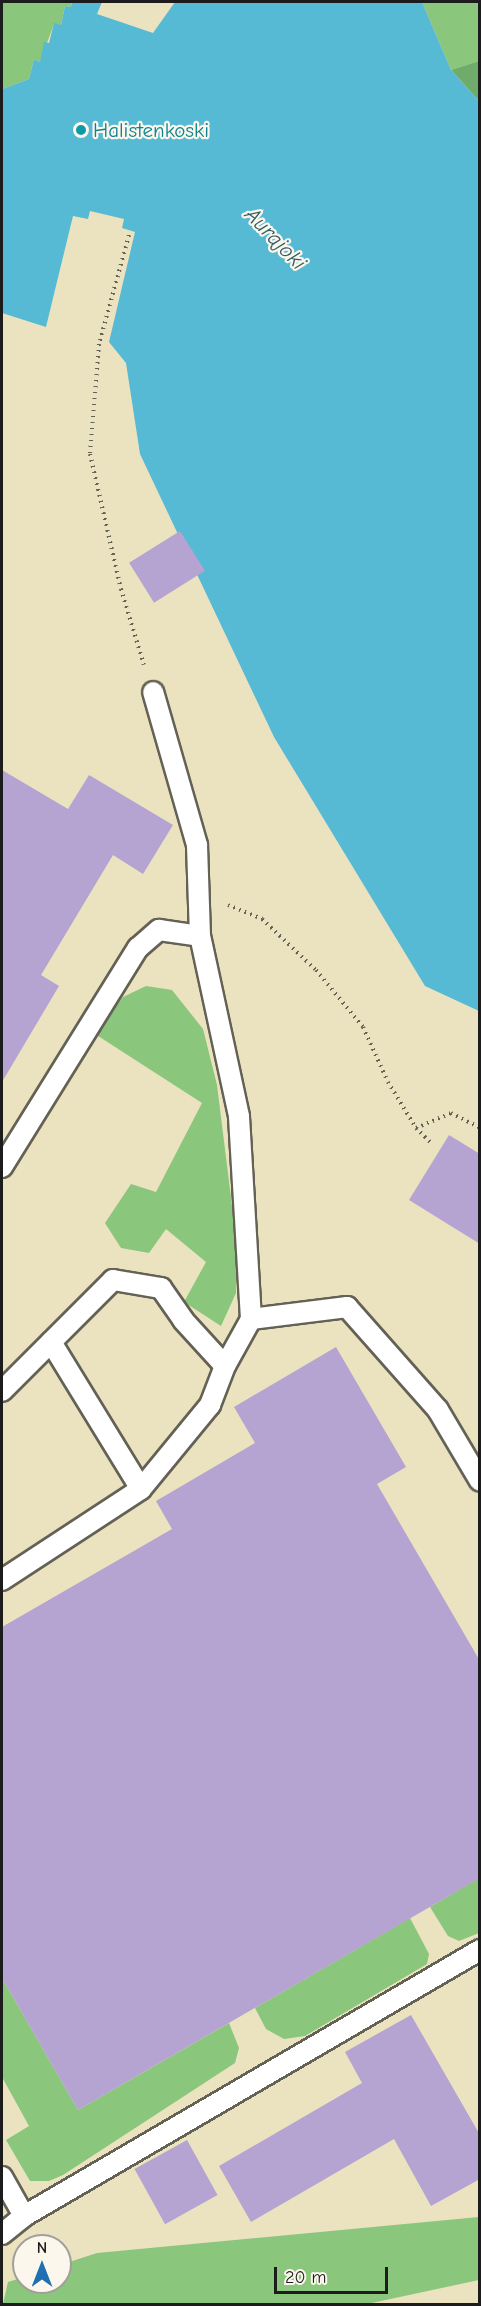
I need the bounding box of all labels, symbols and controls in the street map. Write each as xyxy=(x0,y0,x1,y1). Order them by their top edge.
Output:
place label: Halistenkoski xyxy=(93,117,209,143)
marker: Halistenkoski xyxy=(74,123,88,137)
water label: Aurajoki xyxy=(239,202,311,276)
north arrow xyxy=(12,2234,72,2294)
text: N xyxy=(37,2239,47,2257)
scale bar xyxy=(277,2255,391,2293)
text: 20 m xyxy=(285,2267,326,2288)

